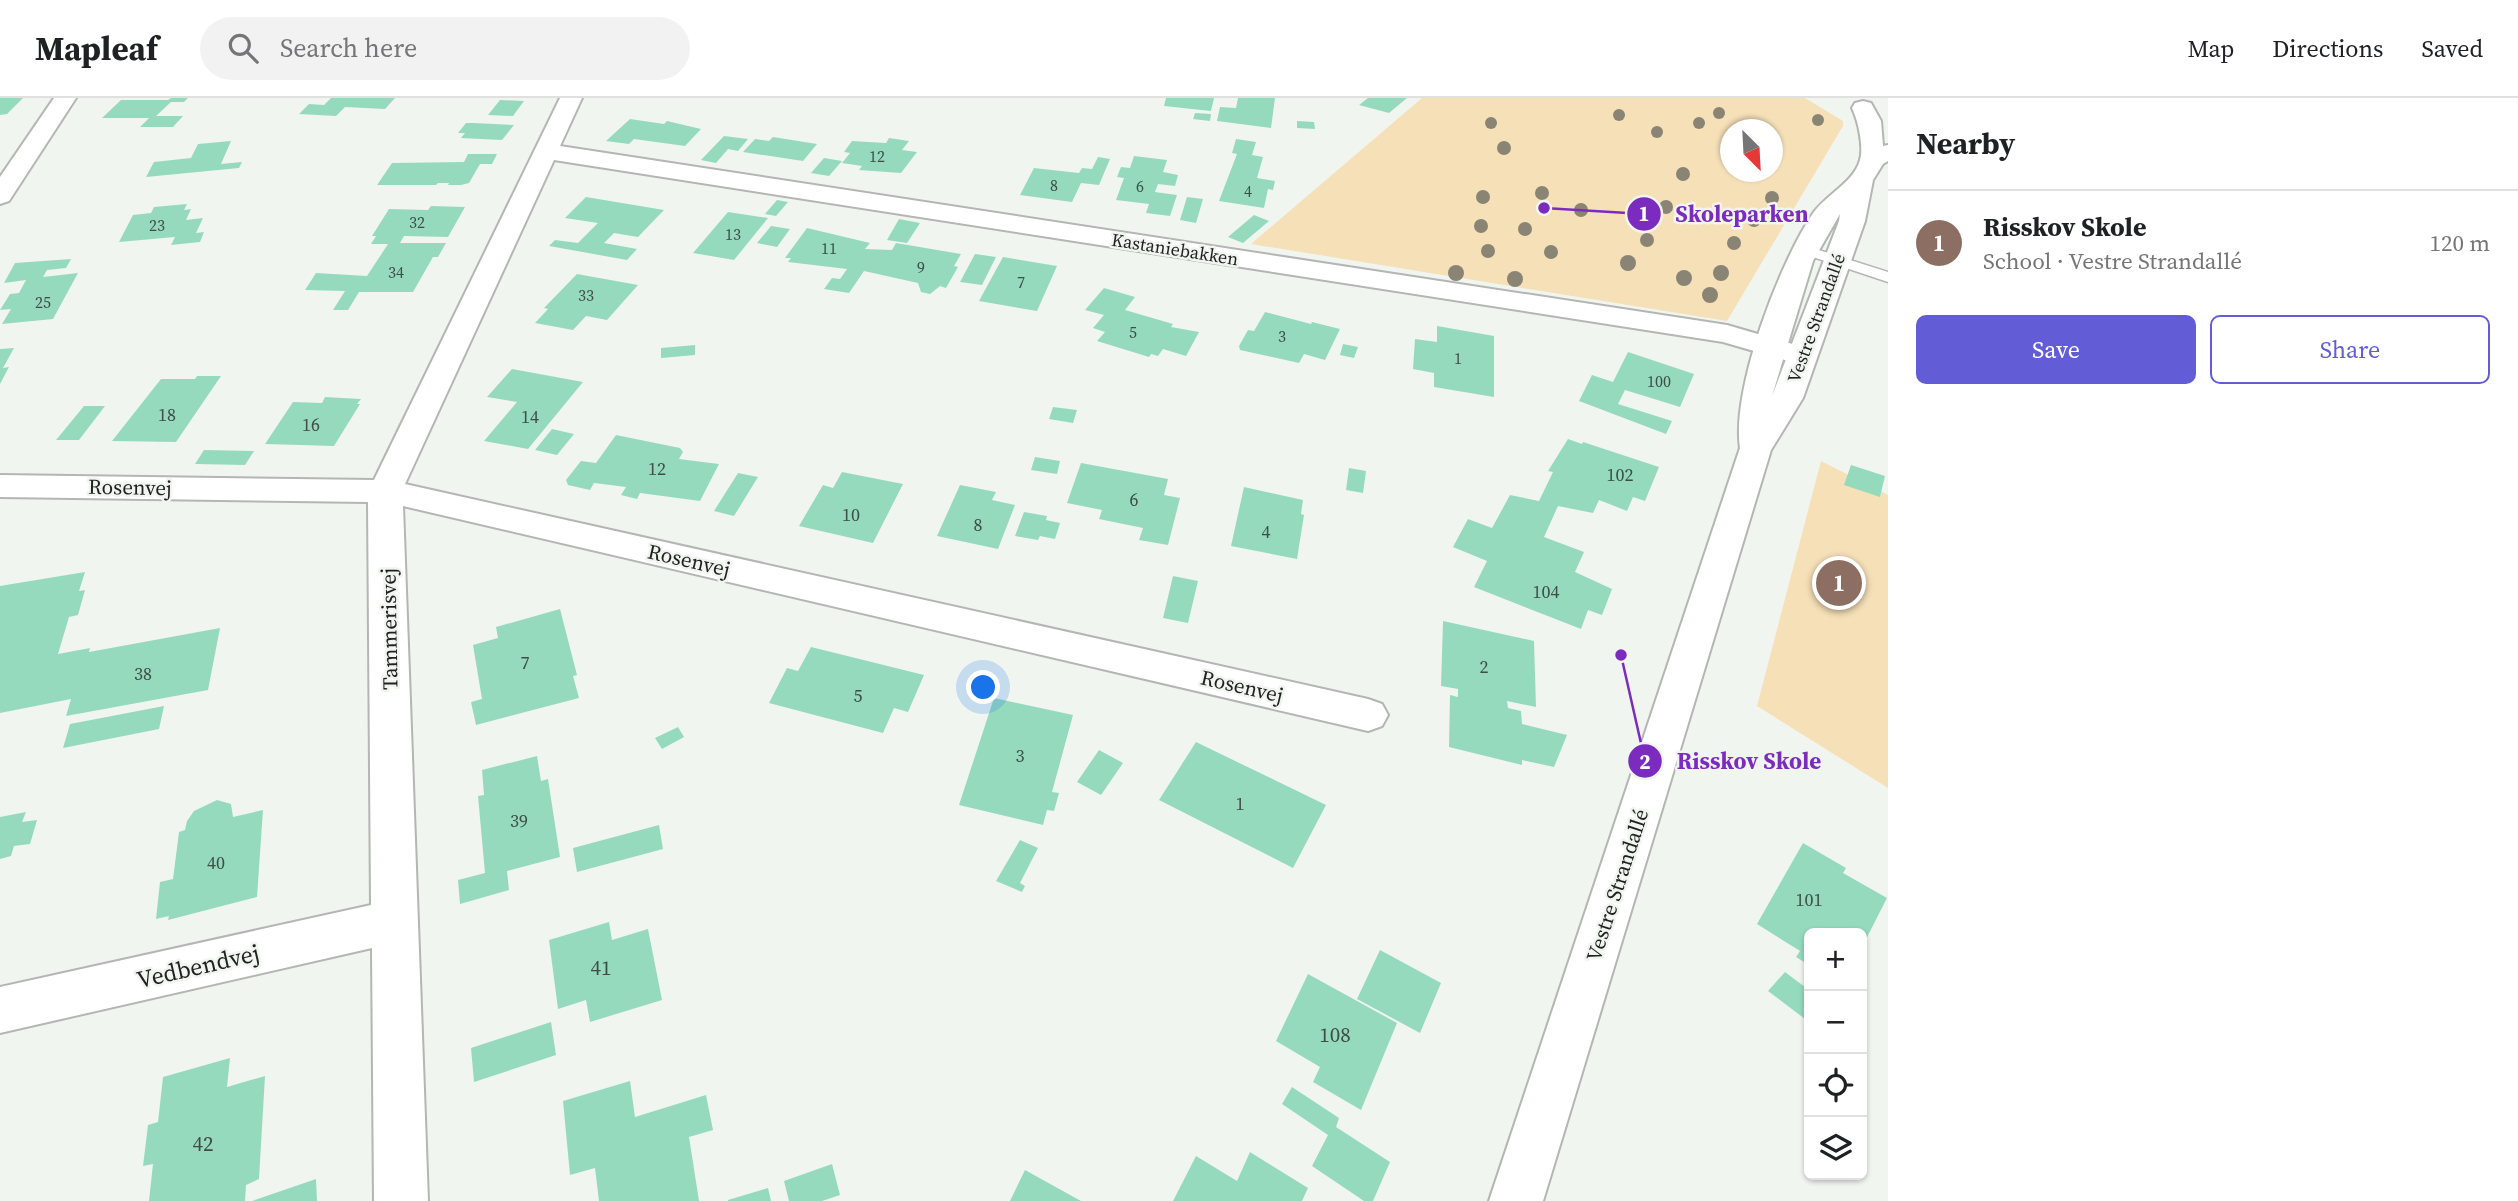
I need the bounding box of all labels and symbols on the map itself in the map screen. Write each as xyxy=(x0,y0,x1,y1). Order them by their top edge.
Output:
north arrow xyxy=(1720,119,1783,182)
house number: 12 xyxy=(869,145,885,167)
house number: 8 xyxy=(1050,174,1058,196)
house number: 6 xyxy=(1136,175,1144,197)
house number: 4 xyxy=(1244,180,1252,202)
callout: Skoleparken xyxy=(1626,192,1823,236)
text: Skoleparken xyxy=(1675,198,1809,230)
text: 1 xyxy=(1638,199,1650,228)
house number: 32 xyxy=(409,211,425,233)
house number: 23 xyxy=(149,214,165,236)
house number: 13 xyxy=(725,223,741,245)
street label: Kastaniebakken xyxy=(1110,227,1240,271)
house number: 11 xyxy=(821,237,837,259)
street label: Vestre Strandallé xyxy=(1781,250,1851,386)
house number: 9 xyxy=(917,256,925,278)
house number: 34 xyxy=(388,261,404,283)
house number: 7 xyxy=(1017,271,1025,293)
house number: 33 xyxy=(578,284,594,306)
house number: 25 xyxy=(35,291,51,313)
house number: 5 xyxy=(1129,321,1137,343)
house number: 3 xyxy=(1278,325,1286,347)
house number: 1 xyxy=(1454,347,1462,369)
house number: 100 xyxy=(1647,370,1671,392)
house number: 18 xyxy=(158,402,176,427)
house number: 14 xyxy=(521,404,539,429)
house number: 16 xyxy=(302,412,320,437)
house number: 12 xyxy=(648,456,666,481)
house number: 102 xyxy=(1607,462,1634,487)
street label: Rosenvej xyxy=(88,472,172,502)
house number: 6 xyxy=(1130,487,1139,512)
house number: 10 xyxy=(842,502,860,527)
house number: 8 xyxy=(974,512,983,537)
house number: 4 xyxy=(1262,519,1271,544)
street label: Rosenvej xyxy=(645,536,733,584)
pin: 1 xyxy=(1816,557,1862,609)
street label: Tammerisvej xyxy=(373,568,405,690)
house number: 104 xyxy=(1533,579,1560,604)
house number: 7 xyxy=(521,650,530,675)
house number: 2 xyxy=(1480,654,1489,679)
house number: 38 xyxy=(134,661,152,686)
street label: Rosenvej xyxy=(1198,662,1286,710)
your location xyxy=(966,670,1000,704)
house number: 5 xyxy=(854,683,863,708)
callout: Risskov Skole xyxy=(1627,739,1835,783)
house number: 3 xyxy=(1016,743,1025,768)
text: Risskov Skole xyxy=(1677,745,1821,777)
text: 2 xyxy=(1639,747,1651,776)
house number: 1 xyxy=(1236,791,1245,816)
street label: Vestre Strandallé xyxy=(1579,805,1655,965)
house number: 39 xyxy=(510,808,528,833)
house number: 40 xyxy=(207,850,225,875)
house number: 101 xyxy=(1796,887,1823,912)
street label: Vedbendvej xyxy=(133,936,263,996)
house number: 41 xyxy=(591,953,612,982)
house number: 108 xyxy=(1319,1020,1351,1049)
house number: 42 xyxy=(193,1129,214,1158)

